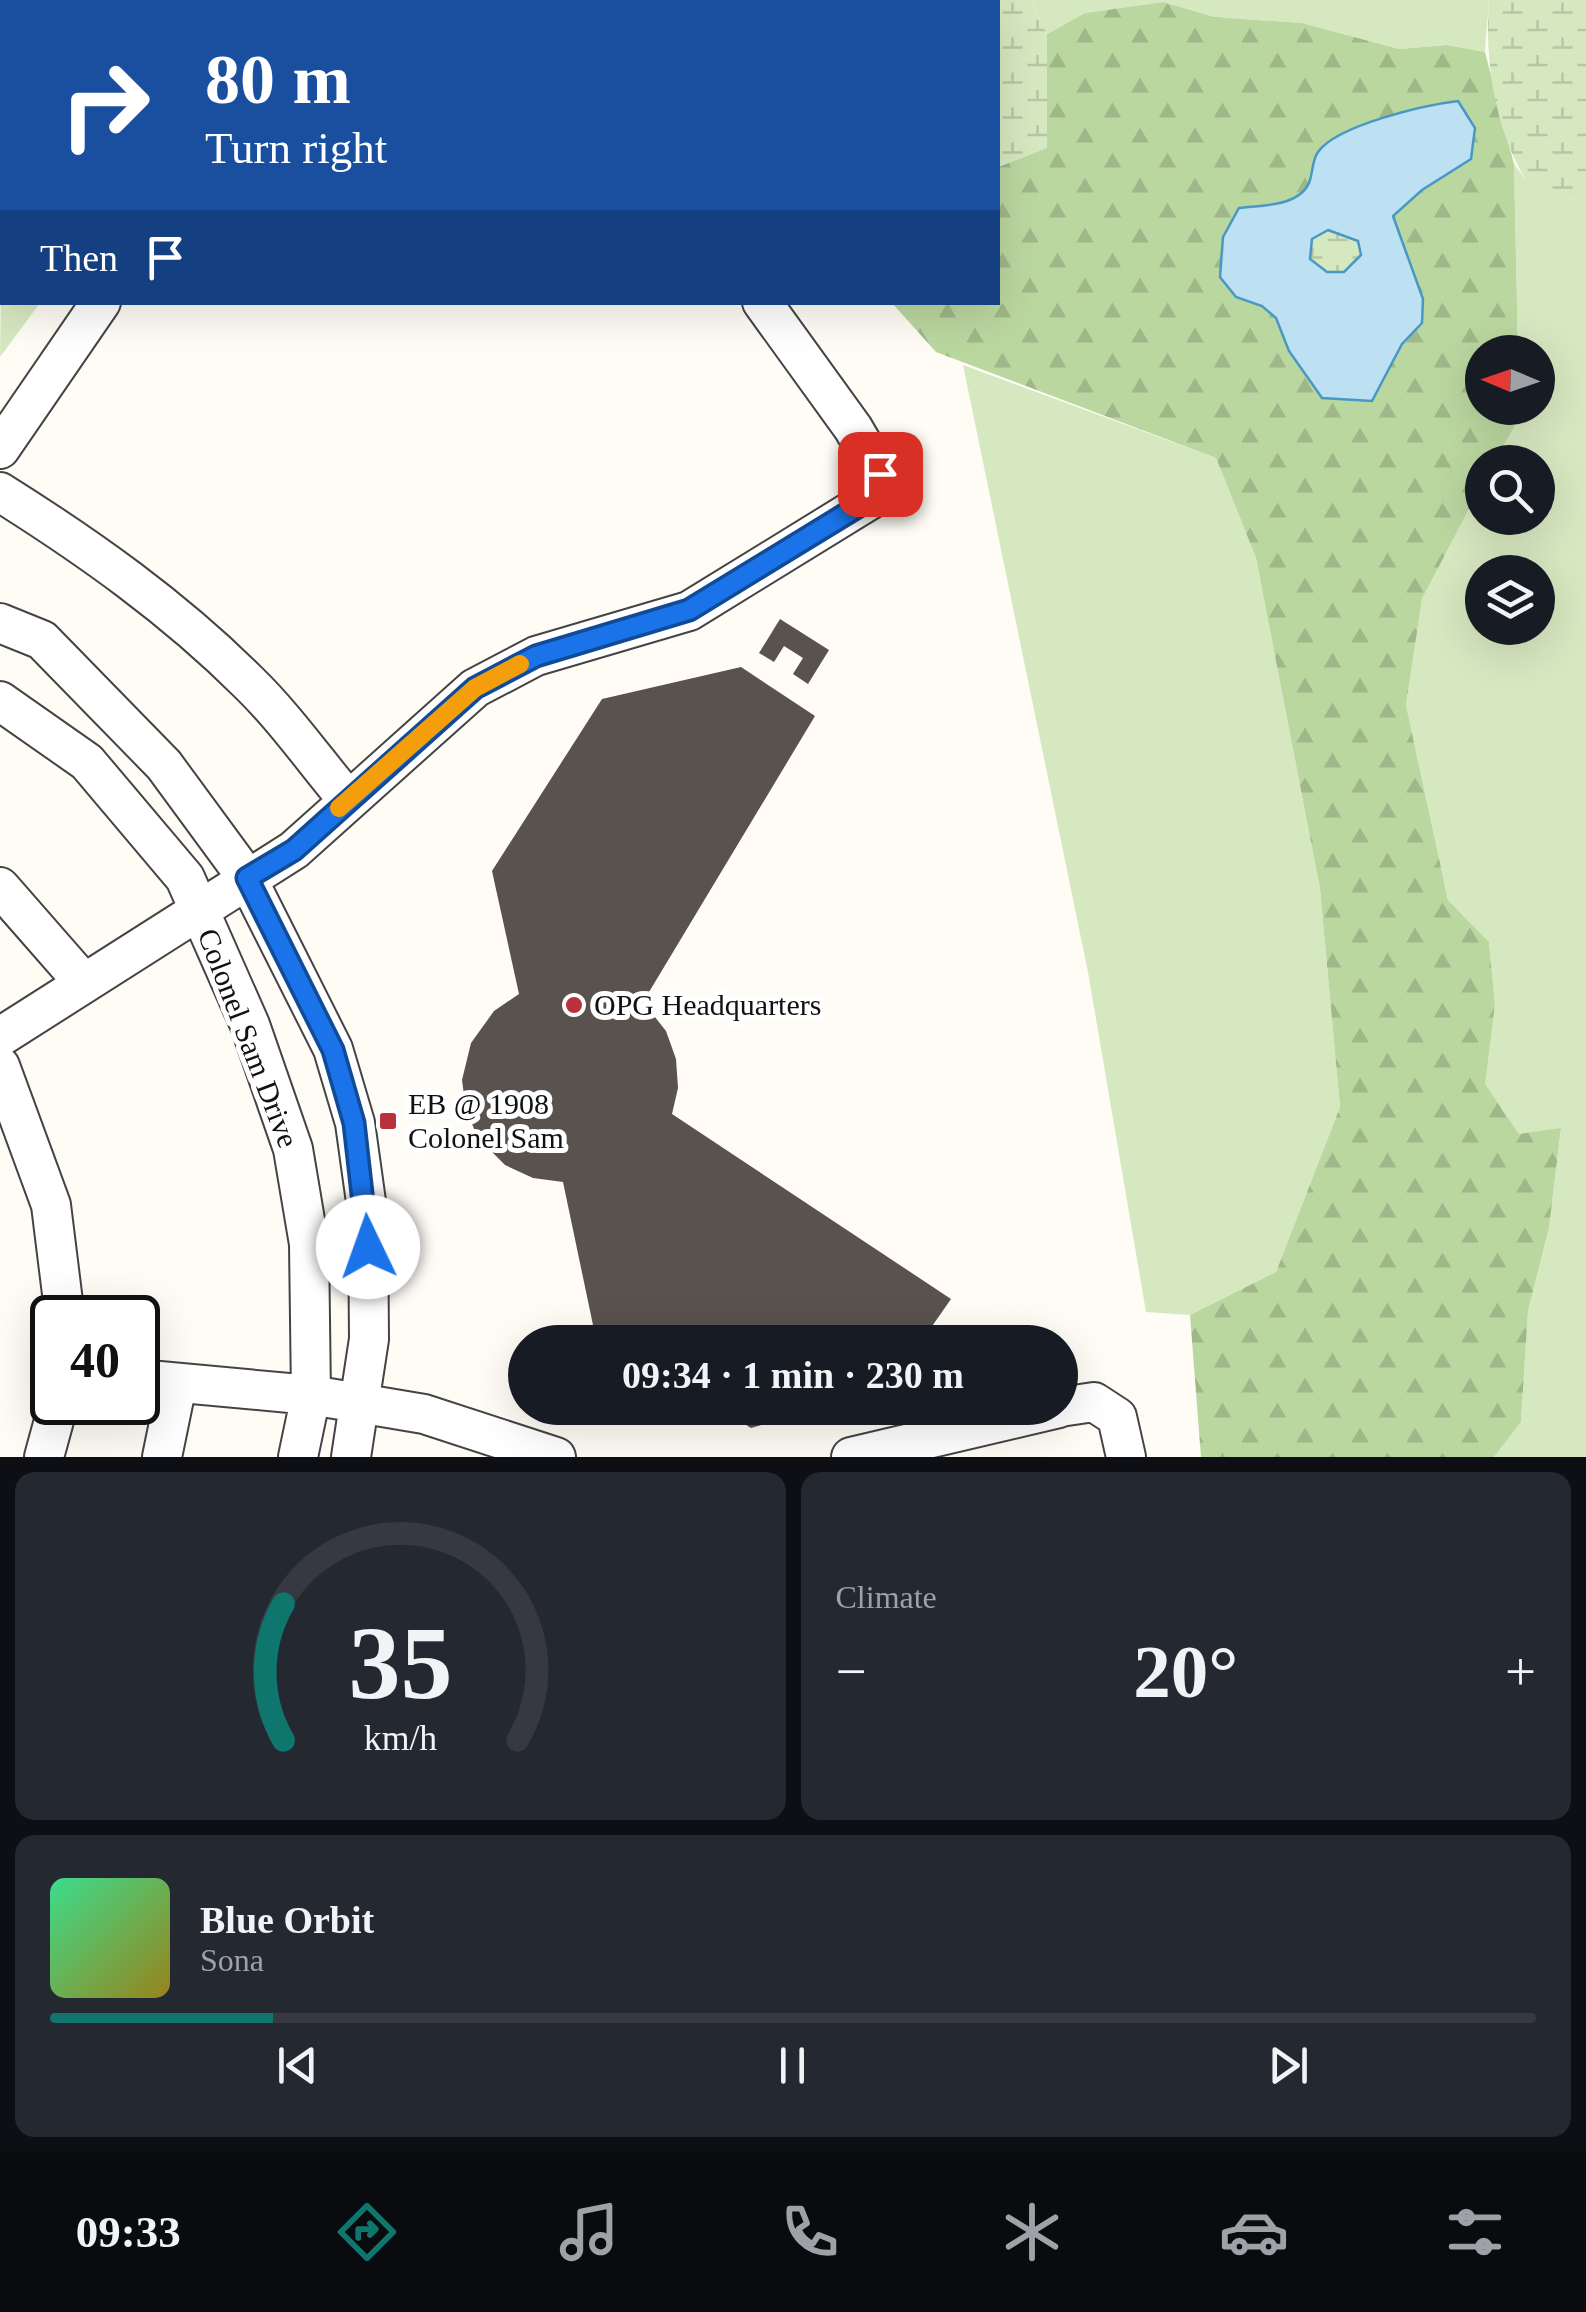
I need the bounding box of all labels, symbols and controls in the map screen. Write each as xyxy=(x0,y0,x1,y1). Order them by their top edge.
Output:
icon: right xyxy=(40,40,170,170)
text: 80 m xyxy=(205,41,351,118)
text: Turn right xyxy=(205,123,387,173)
icon: arrive xyxy=(138,230,193,285)
text: Then xyxy=(40,237,118,279)
north arrow xyxy=(1465,335,1555,425)
map controls xyxy=(1465,335,1555,645)
pin xyxy=(838,432,923,517)
button: search xyxy=(1465,445,1555,535)
icon: arrive xyxy=(853,447,908,502)
button: layers xyxy=(1465,555,1555,645)
street label: Colonel Sam Drive xyxy=(192,924,305,1152)
place label: OPG Headquarters xyxy=(594,988,821,1021)
marker: OPG Headquarters xyxy=(563,994,585,1016)
place label: EB @ 1908 Colonel Sam xyxy=(408,1087,564,1154)
marker: EB @ 1908 Colonel Sam xyxy=(377,1110,399,1132)
position arrow xyxy=(316,1195,420,1299)
speed limit sign: 40 xyxy=(30,1295,160,1425)
text: 09:34 · 1 min · 230 m xyxy=(622,1354,964,1396)
text: Climate xyxy=(836,1579,937,1615)
text: 35 xyxy=(348,1605,452,1720)
text: 20° xyxy=(1133,1630,1238,1713)
text: − xyxy=(836,1641,867,1702)
text: + xyxy=(1505,1641,1536,1702)
text: km/h xyxy=(364,1718,437,1758)
text: Blue Orbit xyxy=(200,1899,374,1941)
text: Sona xyxy=(200,1942,264,1978)
icon: previous xyxy=(270,2038,325,2093)
icon: pause xyxy=(765,2038,820,2093)
icon: next xyxy=(1261,2038,1316,2093)
icon: directions xyxy=(332,2197,402,2267)
icon: music xyxy=(554,2197,624,2267)
icon: phone xyxy=(775,2197,845,2267)
icon: climate xyxy=(997,2197,1067,2267)
icon: car xyxy=(1219,2197,1289,2267)
icon: filters xyxy=(1440,2197,1510,2267)
text: 09:33 xyxy=(76,2207,181,2257)

